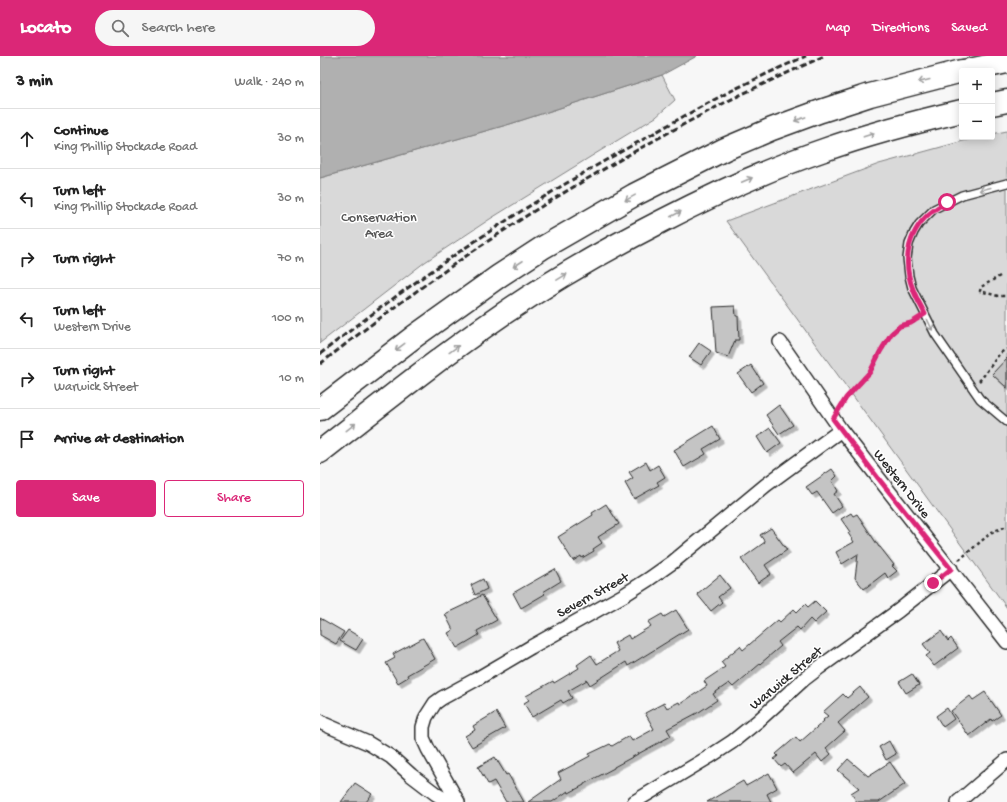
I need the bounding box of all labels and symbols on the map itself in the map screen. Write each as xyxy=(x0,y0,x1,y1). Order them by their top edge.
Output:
one-way arrow xyxy=(918,77,931,85)
one-way arrow xyxy=(794,116,807,123)
one-way arrow xyxy=(862,131,875,138)
one-way arrow xyxy=(740,176,752,183)
one-way arrow xyxy=(978,186,991,193)
route start xyxy=(938,193,956,211)
one-way arrow xyxy=(624,195,636,202)
park label: Conservation Area xyxy=(341,210,417,243)
one-way arrow xyxy=(670,210,682,217)
one-way arrow xyxy=(513,260,524,268)
one-way arrow xyxy=(556,272,568,280)
one-way arrow xyxy=(927,319,934,331)
one-way arrow xyxy=(395,343,406,351)
one-way arrow xyxy=(449,345,460,353)
one-way arrow xyxy=(345,423,356,432)
street label: Western Drive xyxy=(869,447,934,523)
street label: Severn Street xyxy=(554,569,633,623)
route end xyxy=(924,574,942,592)
street label: Warwick Street xyxy=(747,643,828,714)

